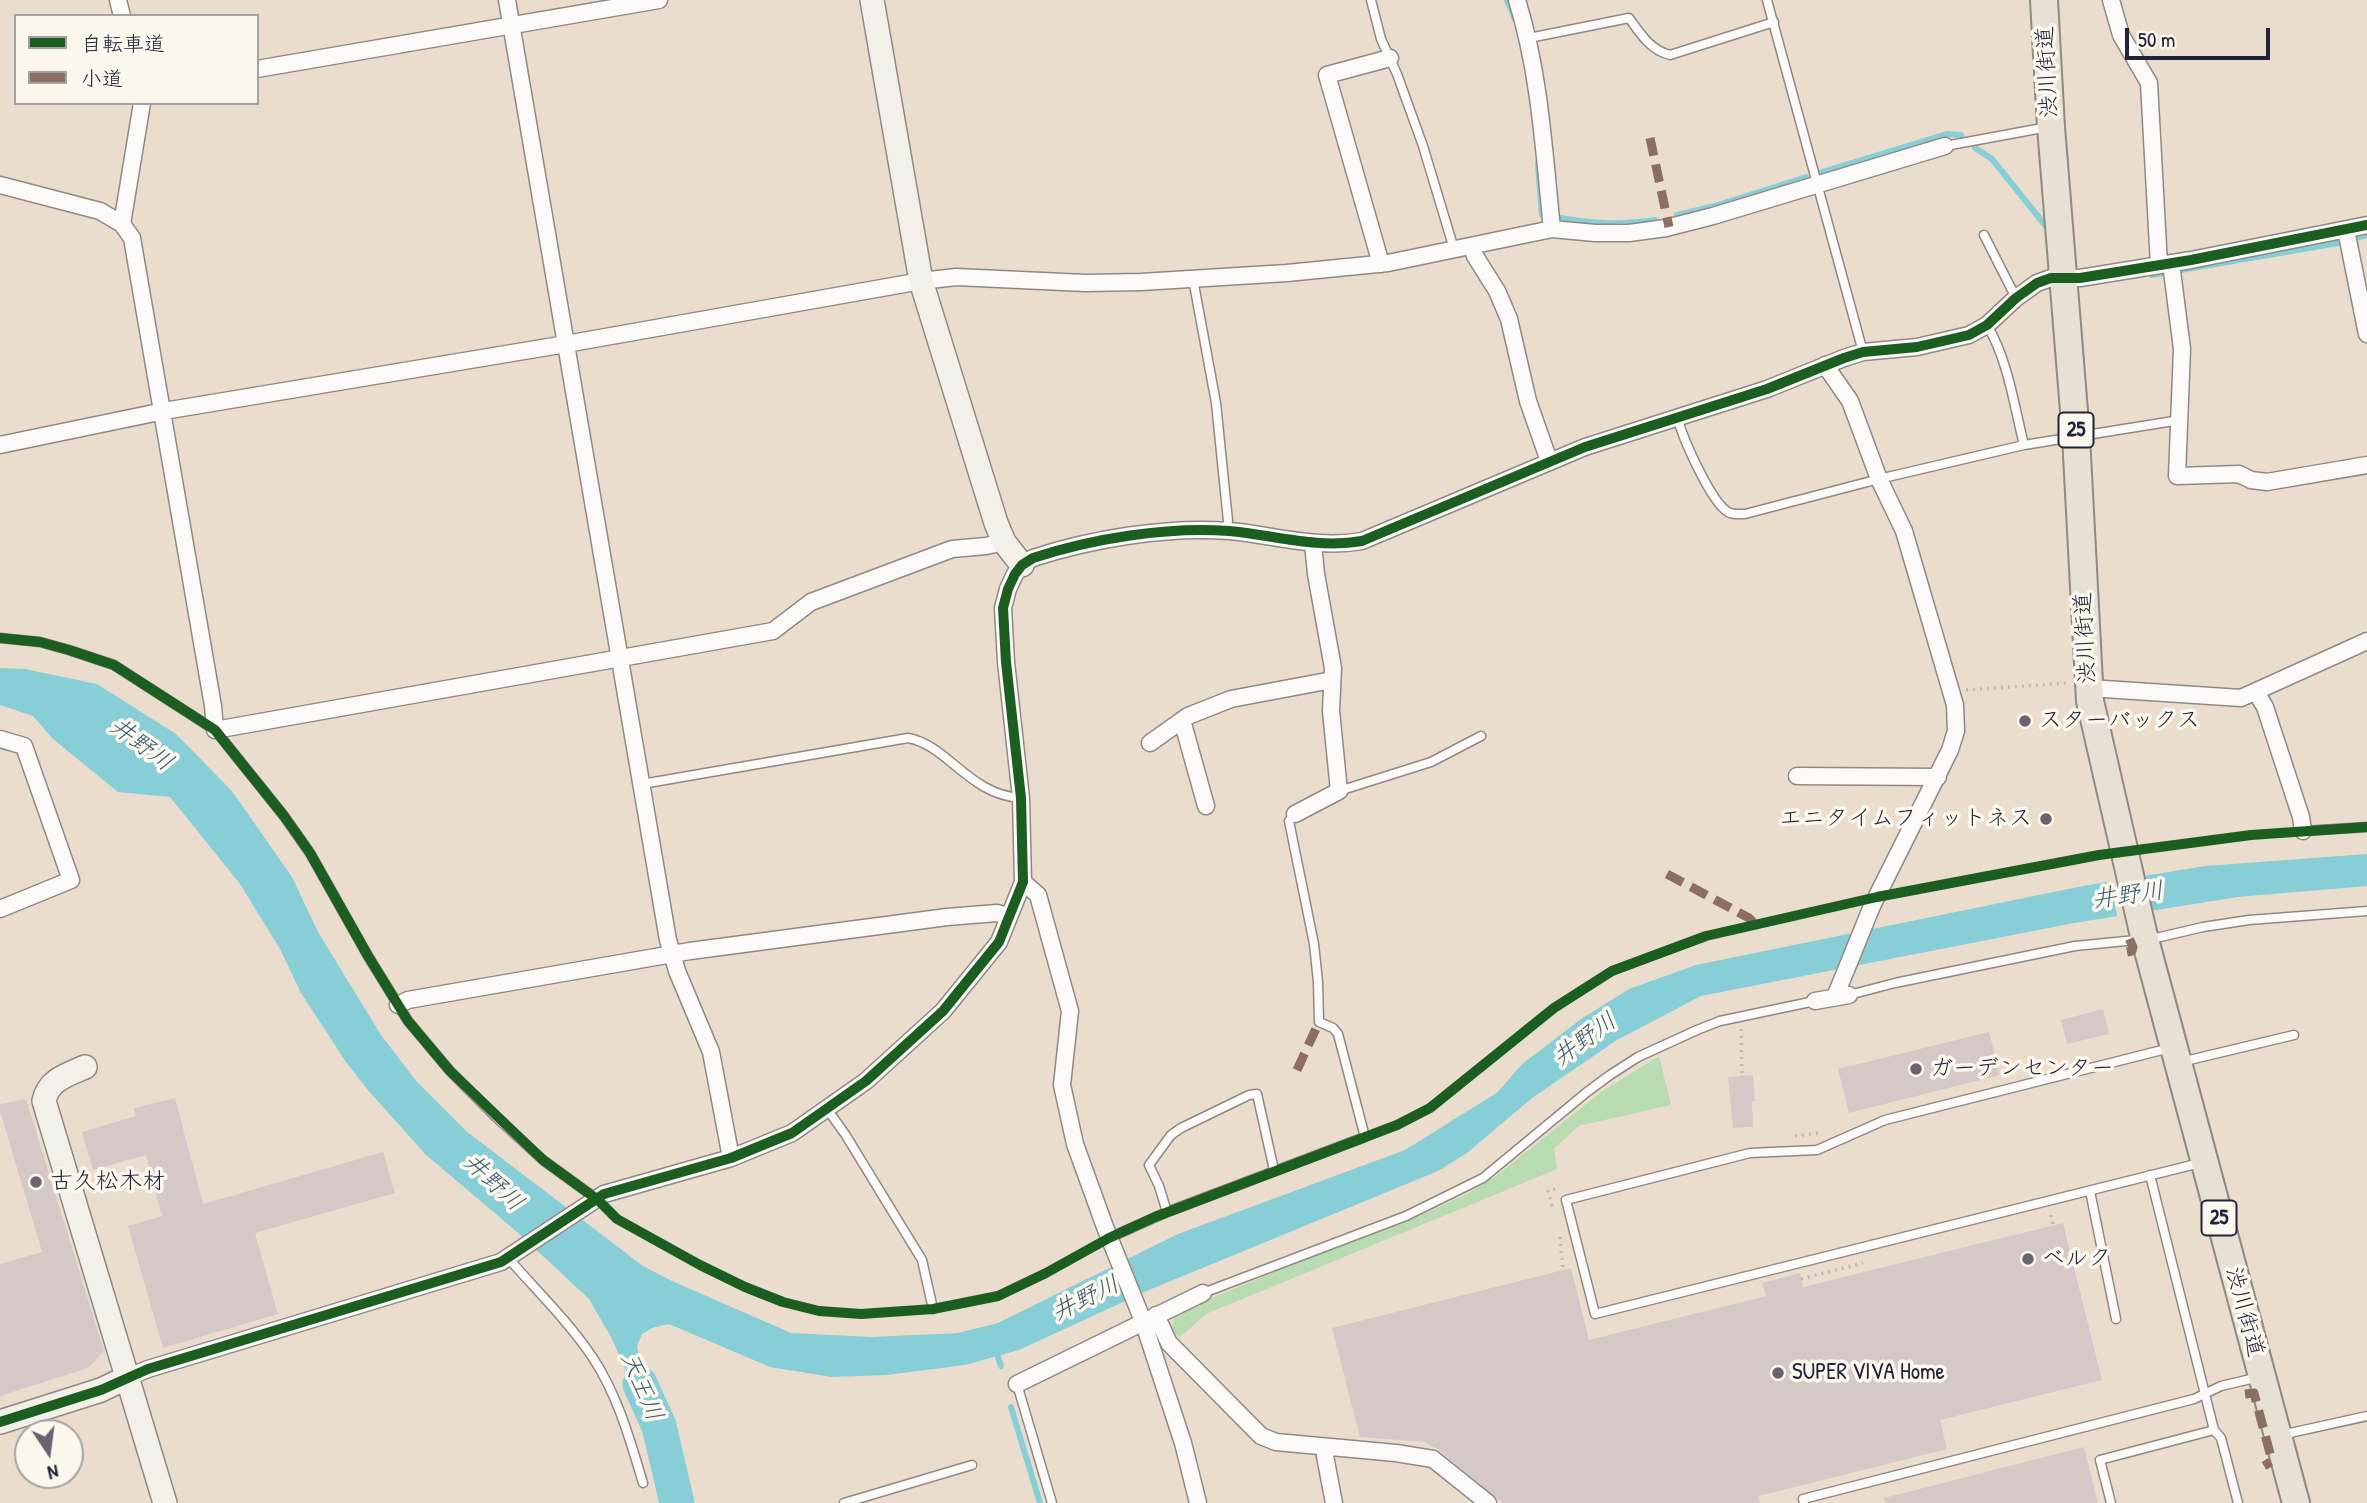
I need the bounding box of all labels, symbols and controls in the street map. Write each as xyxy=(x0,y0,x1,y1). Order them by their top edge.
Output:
legend xyxy=(14,14,259,105)
scale bar xyxy=(2129,14,2274,58)
street label: 渋川街道 xyxy=(2032,25,2064,119)
text: 50 m xyxy=(2138,25,2175,54)
text: 自転車道 xyxy=(81,29,165,58)
text: 小道 xyxy=(81,64,123,93)
road number: 25 xyxy=(2058,412,2094,448)
street label: 渋川街道 xyxy=(2070,591,2102,685)
place label: スターバックス xyxy=(2039,707,2200,735)
water label: 井野川 xyxy=(104,712,178,778)
marker: スターバックス xyxy=(2017,713,2033,729)
place label: エニタイムフィットネス xyxy=(1779,805,2032,833)
marker: エニタイムフィットネス xyxy=(2038,811,2054,827)
water label: 井野川 xyxy=(2090,877,2166,915)
water label: 井野川 xyxy=(1547,1007,1623,1073)
place label: ガーデンセンター xyxy=(1930,1055,2114,1083)
marker: ガーデンセンター xyxy=(1908,1061,1924,1077)
water label: 井野川 xyxy=(457,1148,529,1218)
place label: 古久松木材 xyxy=(50,1168,165,1196)
marker: 古久松木材 xyxy=(28,1174,44,1190)
road number: 25 xyxy=(2202,1200,2236,1236)
place label: ベルク xyxy=(2042,1245,2111,1273)
marker: ベルク xyxy=(2020,1251,2036,1267)
street label: 渋川街道 xyxy=(2219,1264,2269,1360)
water label: 井野川 xyxy=(1047,1270,1125,1328)
water label: 天王川 xyxy=(614,1348,668,1426)
place label: SUPER VIVA Home xyxy=(1792,1359,1945,1387)
marker: SUPER VIVA Home xyxy=(1770,1365,1786,1381)
north arrow xyxy=(14,1419,84,1489)
text: N xyxy=(45,1459,61,1486)

